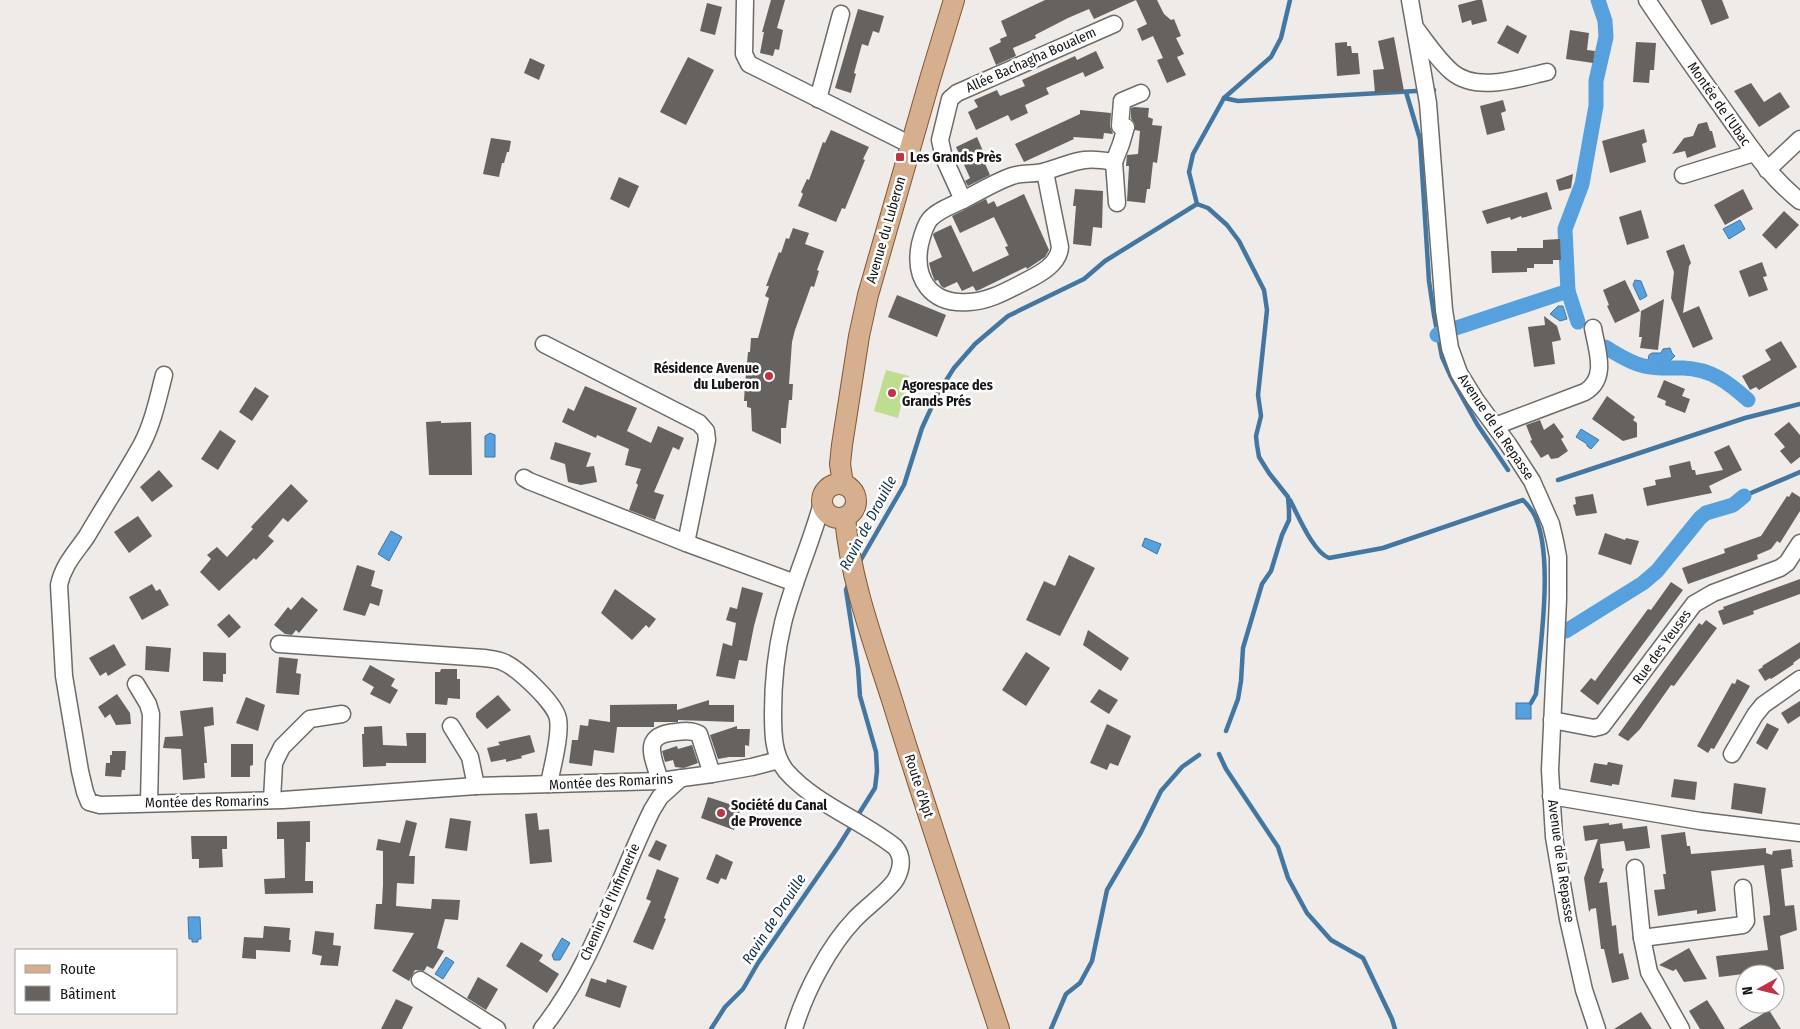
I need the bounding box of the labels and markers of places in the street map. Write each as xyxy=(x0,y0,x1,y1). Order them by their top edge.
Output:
place label: Les Grands Près xyxy=(910,149,1002,166)
marker: Les Grands Près xyxy=(894,151,906,163)
place label: Résidence Avenue du Luberon xyxy=(654,360,759,393)
marker: Résidence Avenue du Luberon xyxy=(763,370,775,382)
place label: Agorespace des Grands Prés xyxy=(901,377,993,410)
marker: Agorespace des Grands Prés xyxy=(886,387,898,399)
place label: Société du Canal de Provence xyxy=(731,797,827,830)
marker: Société du Canal de Provence xyxy=(715,807,727,819)

